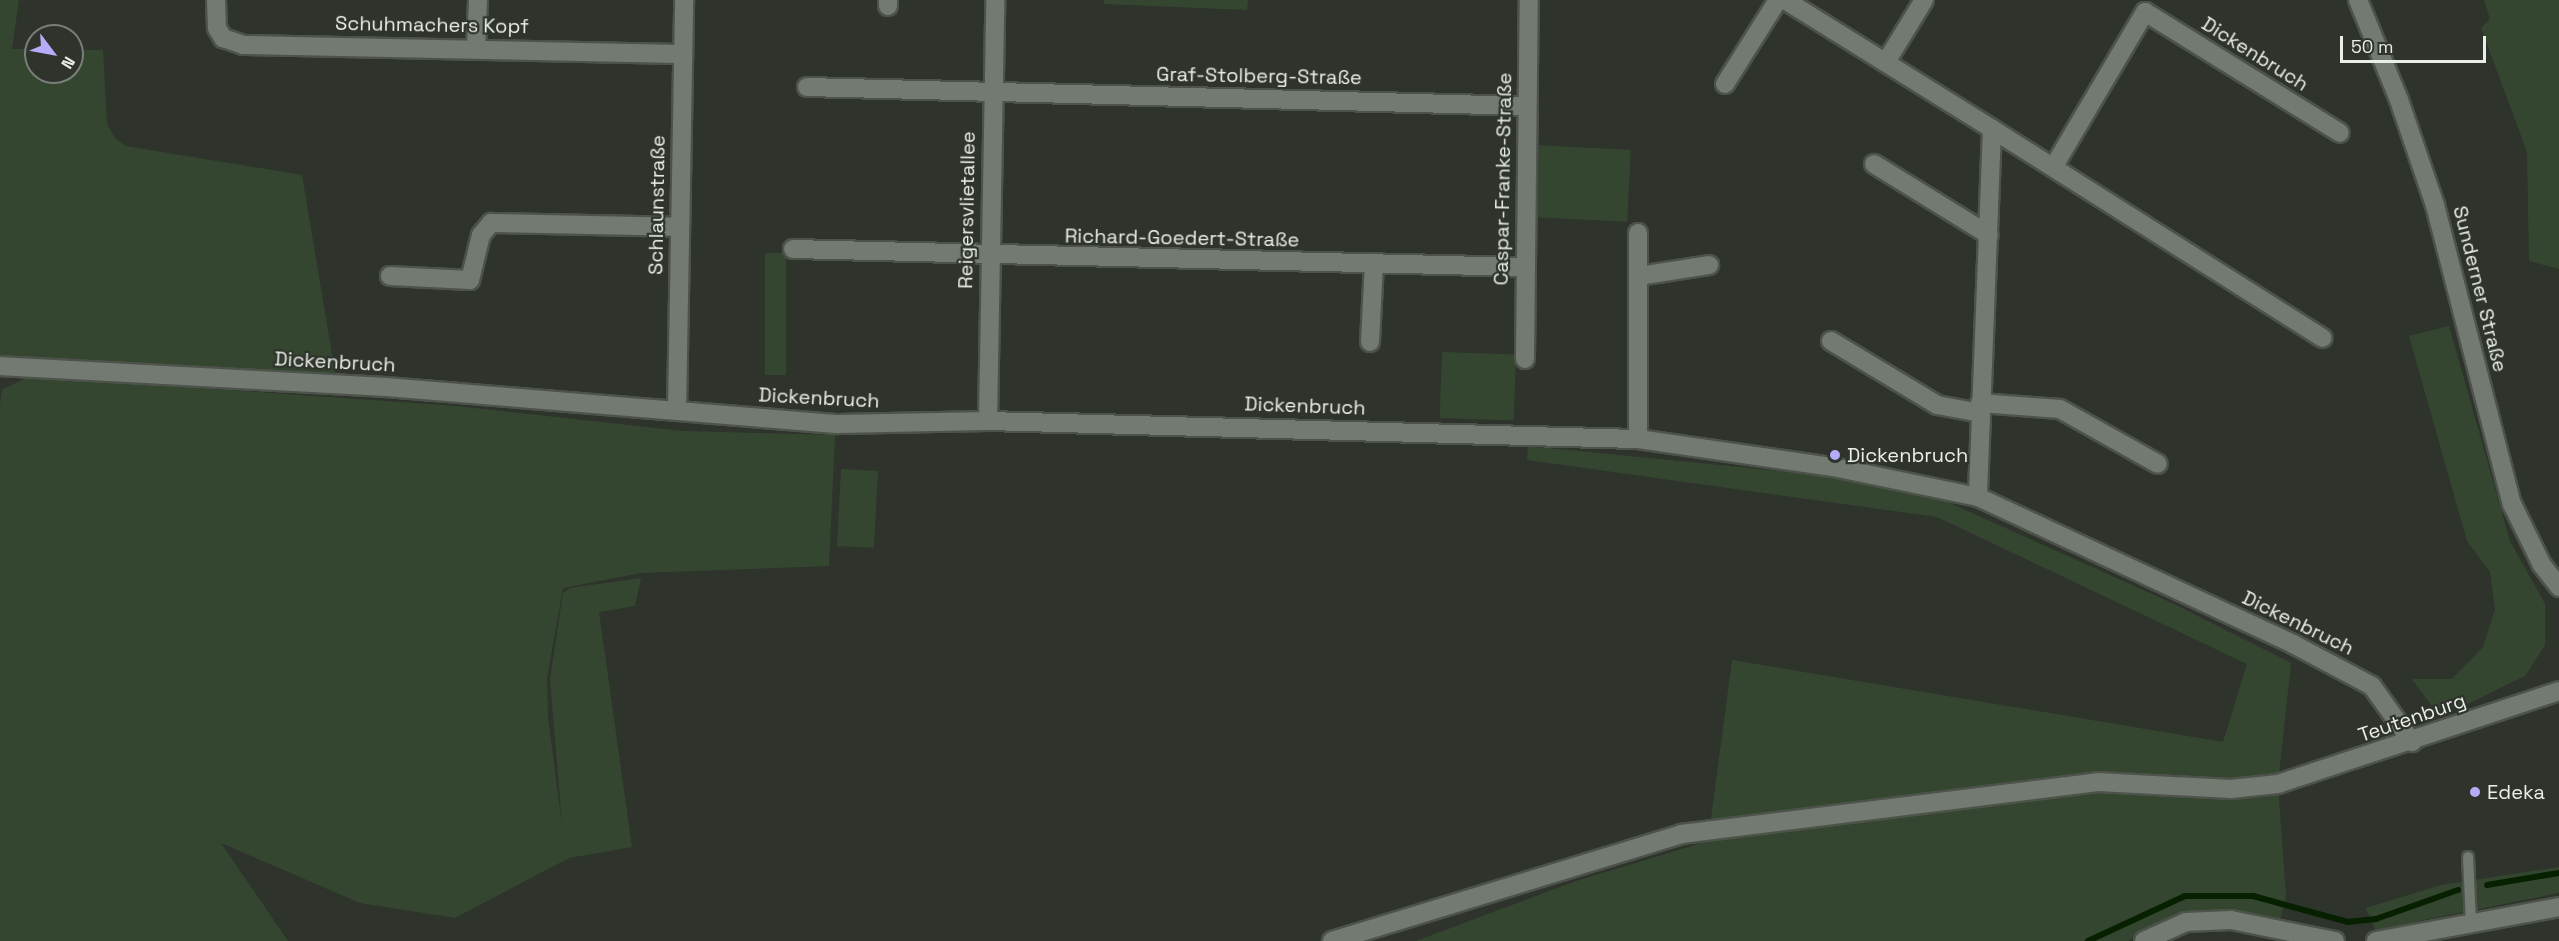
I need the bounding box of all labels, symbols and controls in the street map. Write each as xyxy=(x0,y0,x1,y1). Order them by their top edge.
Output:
street label: Schuhmachers Kopf xyxy=(335,11,529,39)
street label: Dickenbruch xyxy=(2197,12,2313,96)
north arrow xyxy=(24,24,84,84)
scale bar xyxy=(2343,24,2488,62)
text: 50 m xyxy=(2351,35,2393,58)
text: N xyxy=(56,53,80,73)
street label: Graf-Stolberg-Straße xyxy=(1156,62,1362,90)
street label: Caspar-Franke-Straße xyxy=(1489,72,1517,286)
street label: Reigersvlietallee xyxy=(954,131,980,289)
street label: Schlaunstraße xyxy=(644,135,670,275)
street label: Sunderner Straße xyxy=(2448,203,2512,375)
street label: Richard-Goedert-Straße xyxy=(1065,224,1299,252)
street label: Dickenbruch xyxy=(274,347,396,377)
street label: Dickenbruch xyxy=(758,383,880,413)
street label: Dickenbruch xyxy=(1244,392,1366,420)
place label: Dickenbruch xyxy=(1847,443,1968,467)
marker: Dickenbruch xyxy=(1828,448,1842,462)
street label: Dickenbruch xyxy=(2238,586,2358,660)
street label: Teutenburg xyxy=(2355,688,2469,748)
place label: Edeka xyxy=(2487,780,2545,804)
marker: Edeka xyxy=(2468,785,2482,799)

